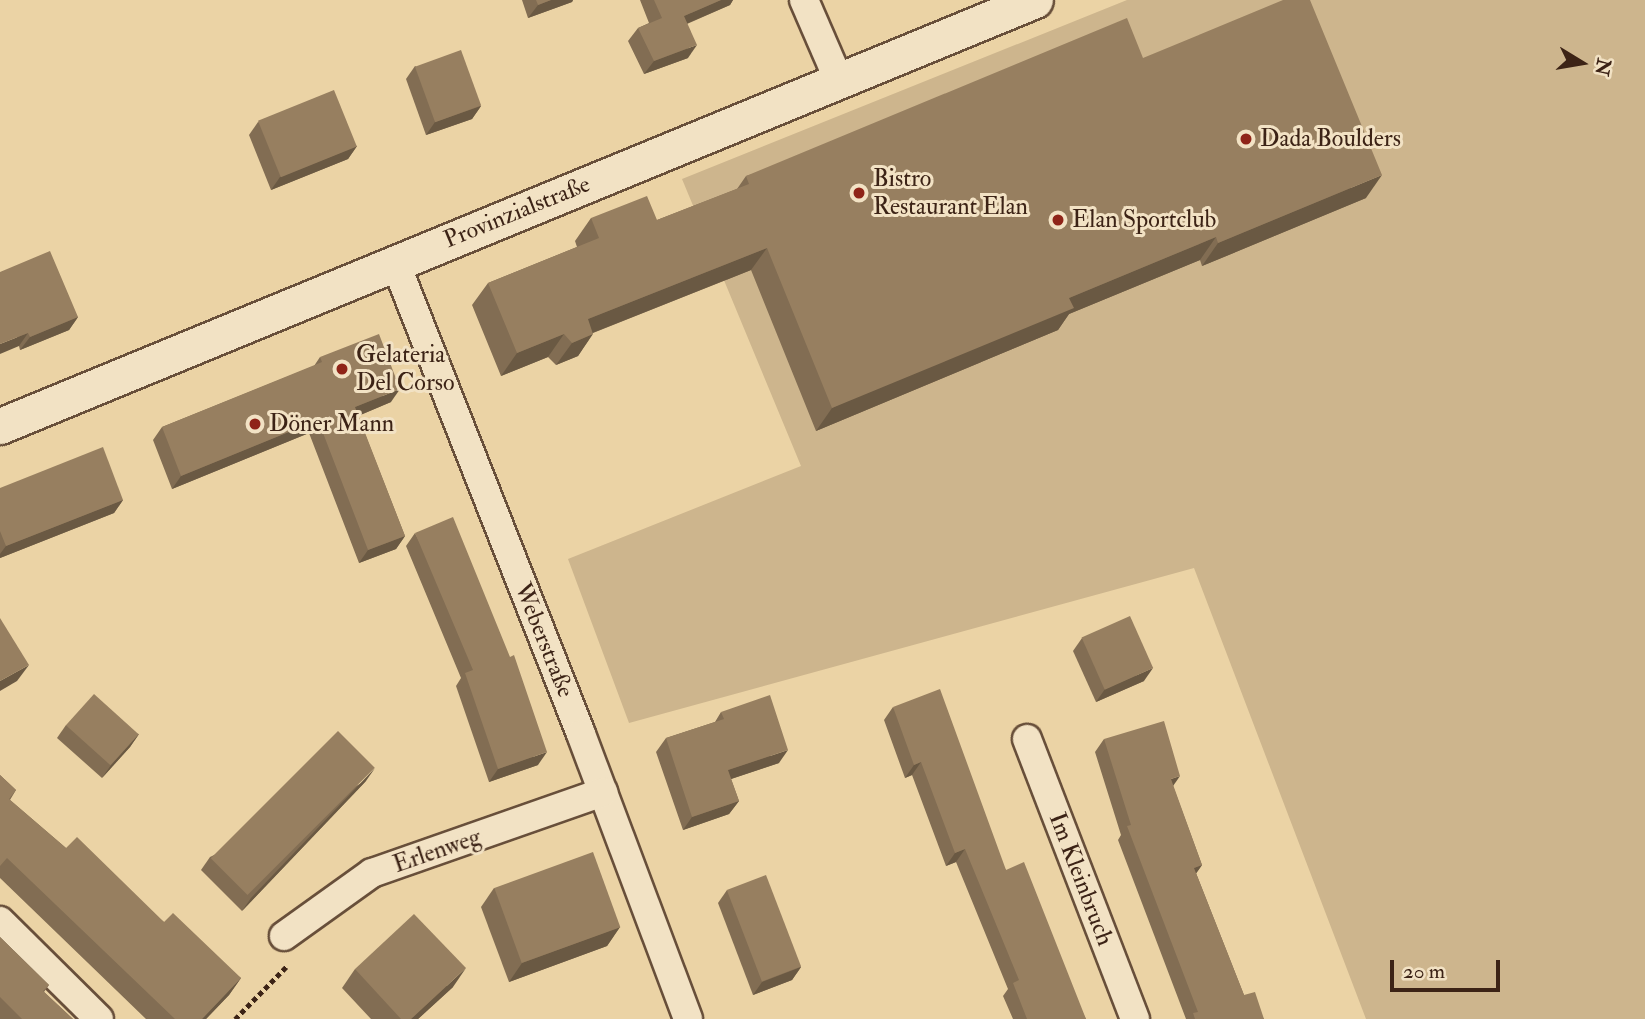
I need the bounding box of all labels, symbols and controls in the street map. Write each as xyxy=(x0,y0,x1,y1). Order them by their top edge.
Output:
north arrow xyxy=(1547,28,1617,98)
text: N xyxy=(1589,56,1616,78)
place label: Dada Boulders xyxy=(1260,125,1401,153)
marker: Dada Boulders xyxy=(1238,131,1254,147)
place label: Bistro Restaurant Elan xyxy=(873,165,1028,221)
street label: Provinzialstraße xyxy=(440,170,594,254)
marker: Bistro Restaurant Elan xyxy=(851,185,867,201)
place label: Elan Sportclub xyxy=(1072,206,1216,234)
marker: Elan Sportclub xyxy=(1050,212,1066,228)
place label: Gelateria Del Corso xyxy=(356,341,455,397)
marker: Gelateria Del Corso xyxy=(334,361,350,377)
place label: Döner Mann xyxy=(269,410,394,438)
marker: Döner Mann xyxy=(247,416,263,432)
street label: Weberstraße xyxy=(508,579,580,701)
street label: Im Kleinbruch xyxy=(1042,808,1120,950)
street label: Erlenweg xyxy=(389,823,485,879)
scale bar xyxy=(1393,946,1503,990)
text: 20 m xyxy=(1403,958,1445,985)

